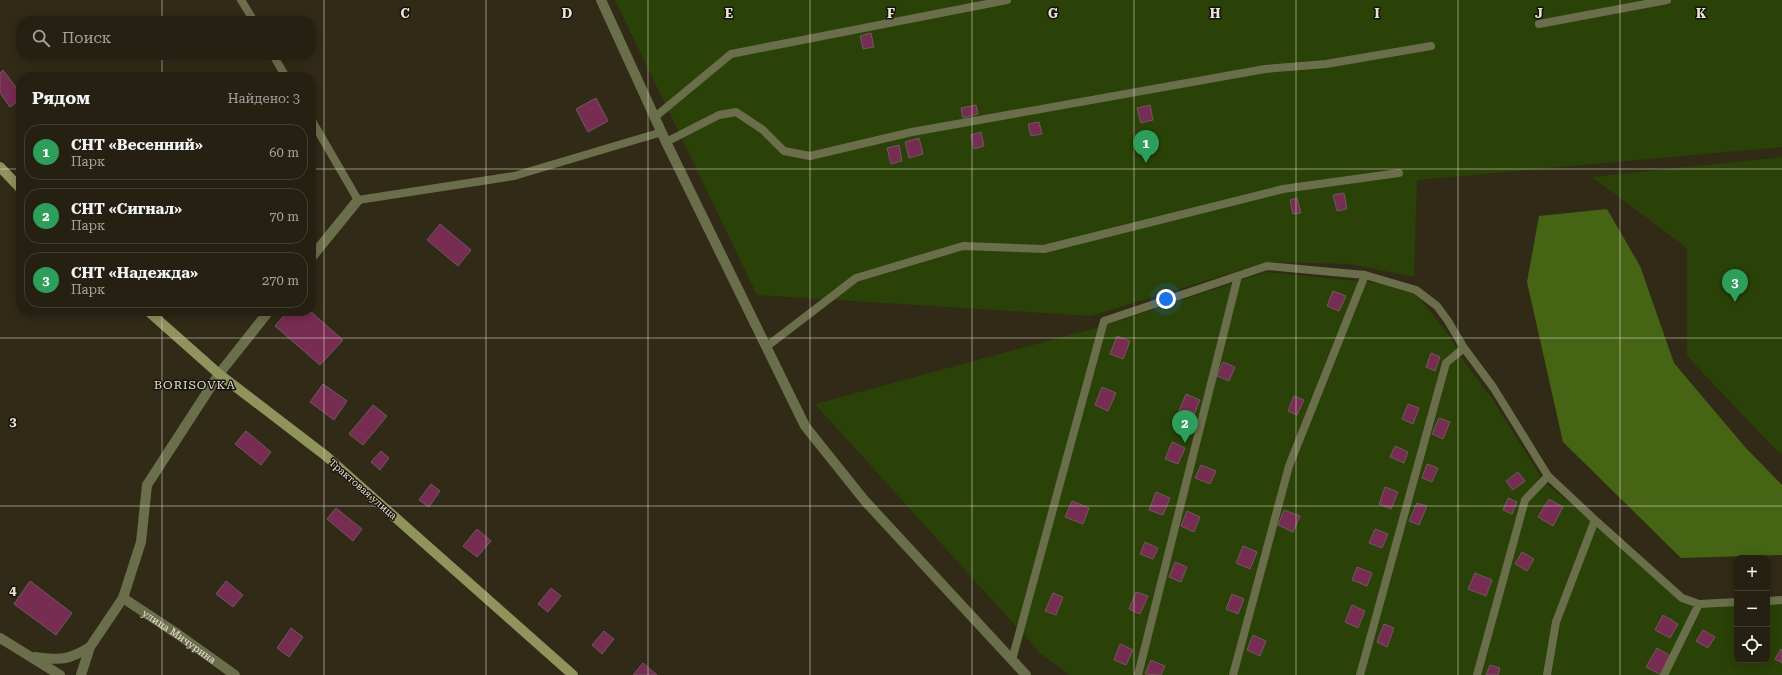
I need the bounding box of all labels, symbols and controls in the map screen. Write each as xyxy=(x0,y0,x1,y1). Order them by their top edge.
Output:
text: C xyxy=(400,6,410,21)
text: D xyxy=(562,6,572,21)
text: E xyxy=(725,6,733,21)
text: F xyxy=(887,6,895,21)
text: G xyxy=(1048,6,1058,21)
text: H xyxy=(1210,6,1221,21)
text: I xyxy=(1374,6,1380,21)
text: J xyxy=(1535,6,1543,21)
text: K xyxy=(1696,6,1707,21)
search box xyxy=(16,16,316,60)
icon: search xyxy=(30,27,52,49)
text: Поиск xyxy=(62,29,111,47)
text: Рядом xyxy=(32,88,90,108)
text: Найдено: 3 xyxy=(228,91,300,106)
pin: 1 xyxy=(1133,130,1159,163)
text: СНТ «Весенний» xyxy=(71,136,203,154)
text: 1 xyxy=(42,145,50,160)
text: 60 m xyxy=(269,145,299,160)
text: Парк xyxy=(71,154,105,169)
text: СНТ «Сигнал» xyxy=(71,200,182,218)
text: 2 xyxy=(42,209,50,224)
text: 70 m xyxy=(269,209,299,224)
text: Парк xyxy=(71,218,105,233)
text: СНТ «Надежда» xyxy=(71,264,198,282)
pin: 3 xyxy=(1722,269,1748,302)
text: 3 xyxy=(42,273,50,288)
text: 270 m xyxy=(262,273,299,288)
text: Парк xyxy=(71,282,105,297)
your location xyxy=(1156,289,1176,309)
district label: BORISOVKA xyxy=(154,378,236,392)
pin: 2 xyxy=(1172,410,1198,443)
text: 3 xyxy=(9,414,17,429)
street label: Трактовая улица xyxy=(327,457,400,522)
map controls xyxy=(1734,555,1770,663)
button: + xyxy=(1734,555,1770,591)
text: 4 xyxy=(9,583,17,598)
button: − xyxy=(1734,591,1770,627)
street label: улица Мичурина xyxy=(141,607,219,666)
button: locate xyxy=(1734,627,1770,663)

